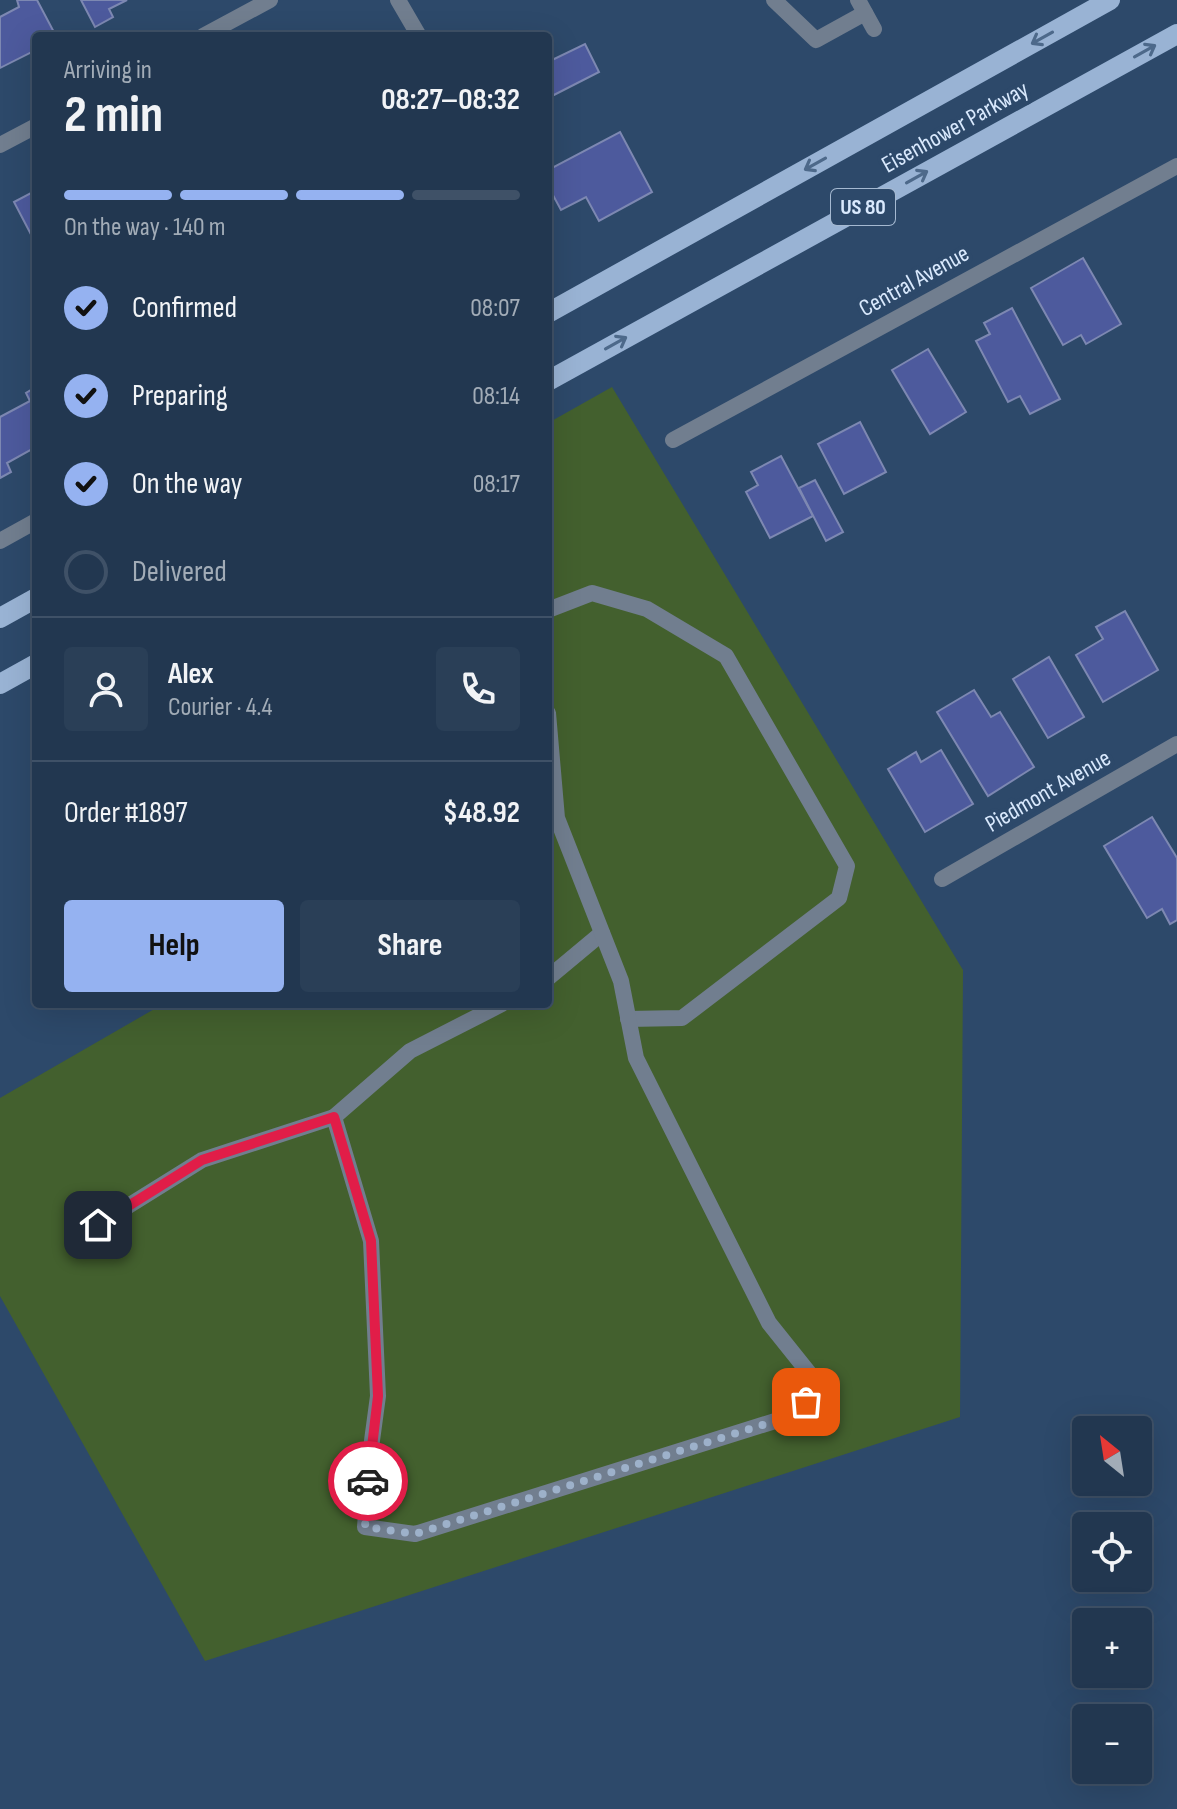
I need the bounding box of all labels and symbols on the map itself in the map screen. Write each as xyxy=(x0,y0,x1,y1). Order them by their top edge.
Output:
one-way arrow xyxy=(1030,30,1054,46)
one-way arrow xyxy=(1133,43,1156,59)
street label: Eisenhower Parkway xyxy=(877,75,1033,179)
one-way arrow xyxy=(803,157,827,172)
one-way arrow xyxy=(905,169,929,184)
road number: US 80 xyxy=(831,189,895,225)
street label: Central Avenue xyxy=(854,239,974,323)
one-way arrow xyxy=(604,335,628,351)
street label: Piedmont Avenue xyxy=(980,743,1116,839)
pin xyxy=(64,1191,132,1259)
pin xyxy=(772,1368,840,1436)
north arrow xyxy=(1072,1416,1152,1496)
courier xyxy=(328,1441,408,1521)

